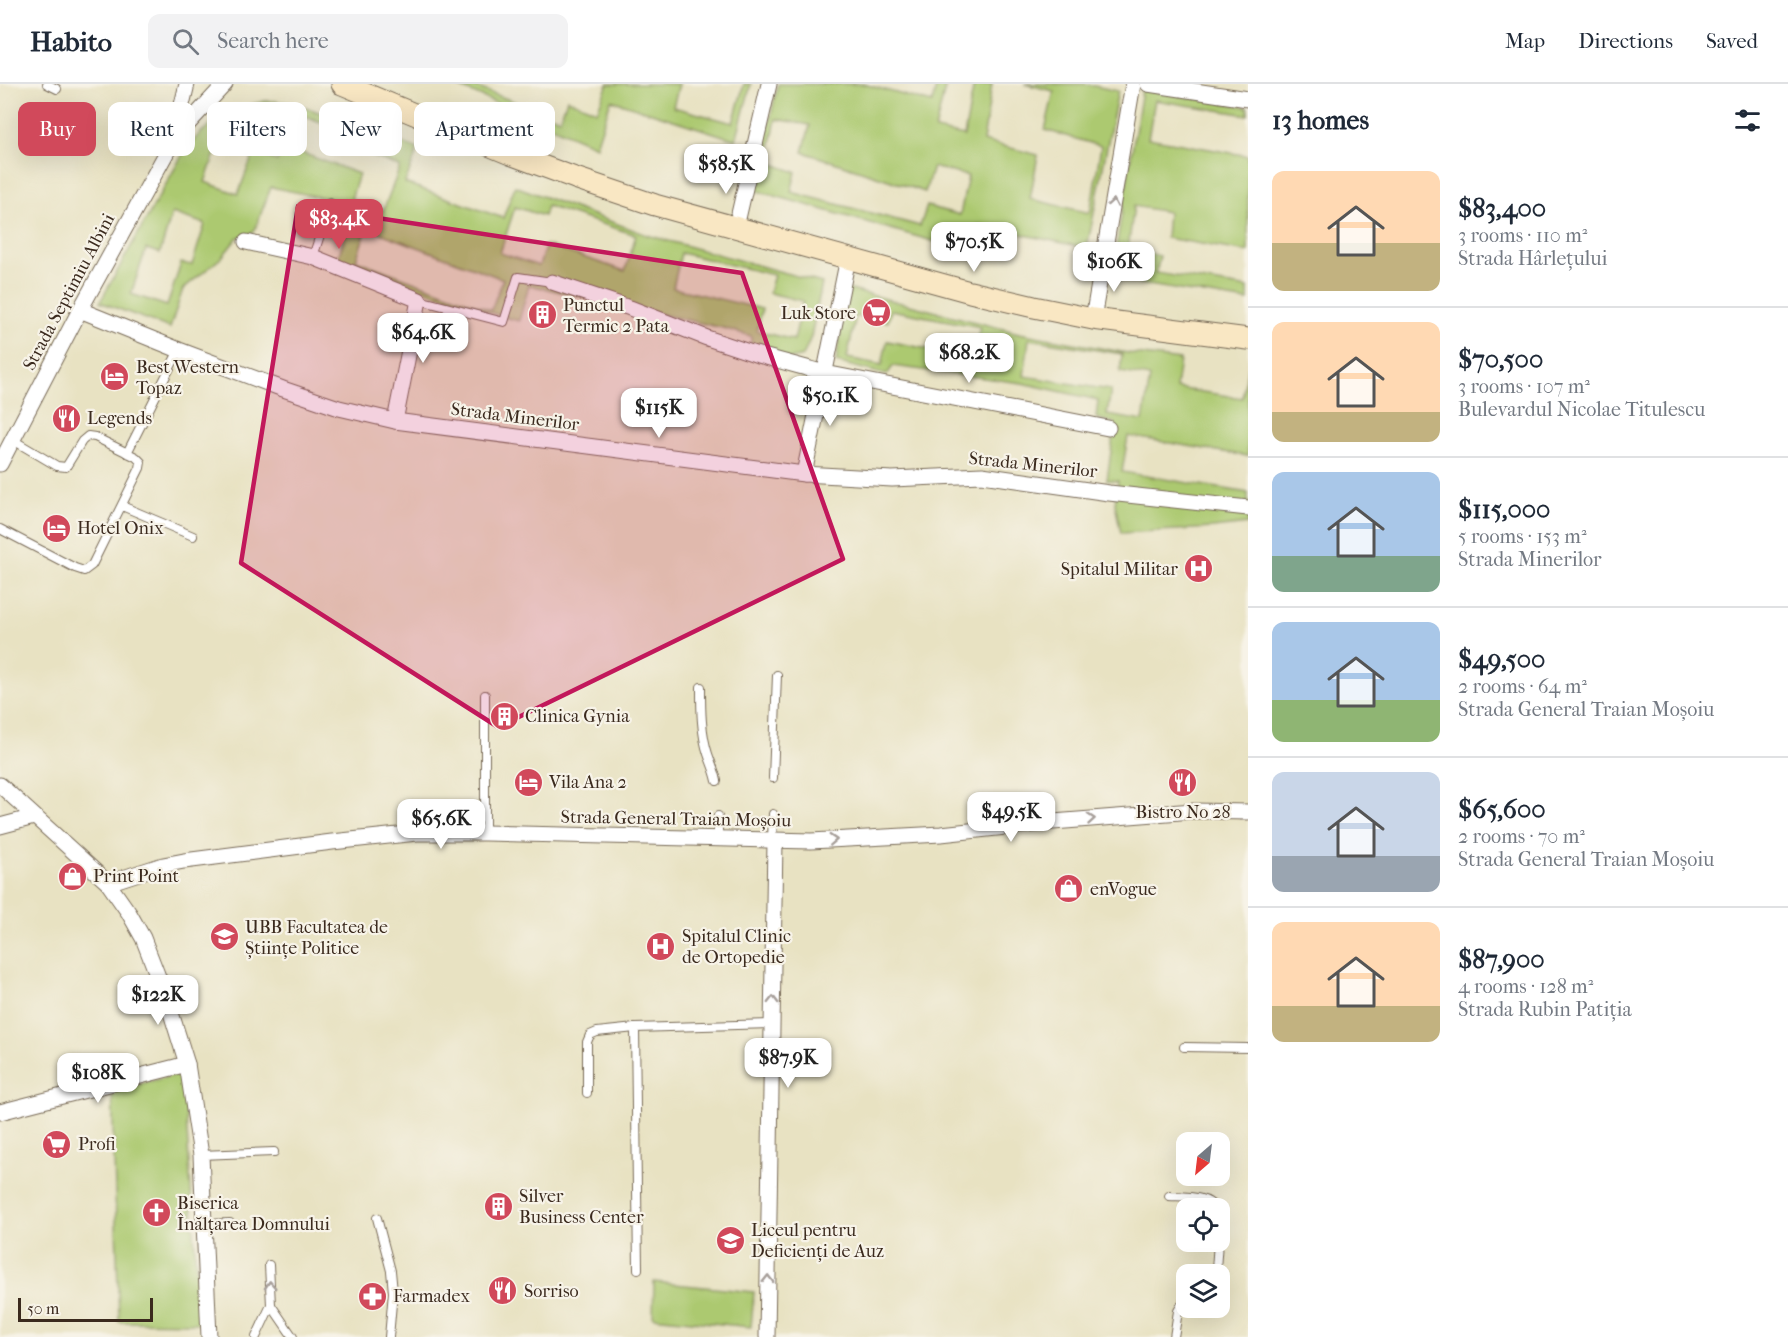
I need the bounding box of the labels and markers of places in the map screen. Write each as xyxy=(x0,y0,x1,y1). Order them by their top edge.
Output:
pin: $58.5K xyxy=(677,144,775,195)
pin: $83.4K xyxy=(290,199,388,250)
pin: $70.5K xyxy=(925,222,1023,273)
pin: $106K xyxy=(1072,242,1156,293)
place label: Punctul Termic 2 Pata xyxy=(563,295,670,337)
supermarket icon: Luk Store xyxy=(861,297,893,329)
building icon: Punctul Termic 2 Pata xyxy=(526,299,558,331)
place label: Luk Store xyxy=(781,303,856,324)
pin: $64.6K xyxy=(374,313,472,364)
pin: $68.2K xyxy=(920,333,1018,384)
place label: Best Western Topaz xyxy=(136,357,240,399)
hotel icon: Best Western Topaz xyxy=(99,361,131,393)
pin: $50.1K xyxy=(781,376,879,427)
pin: $115K xyxy=(617,388,701,439)
restaurant icon: Legends xyxy=(50,402,82,434)
place label: Legends xyxy=(87,408,153,429)
hotel icon: Hotel Onix xyxy=(40,512,72,544)
place label: Hotel Onix xyxy=(77,518,164,539)
hospital icon: Spitalul Militar xyxy=(1183,553,1215,585)
place label: Spitalul Militar xyxy=(1061,559,1178,580)
building icon: Clinica Gynia xyxy=(488,700,520,732)
place label: Clinica Gynia xyxy=(525,706,630,727)
hotel icon: Vila Ana 2 xyxy=(512,766,544,798)
restaurant icon: Bistro No 28 xyxy=(1167,767,1199,799)
place label: Vila Ana 2 xyxy=(548,772,627,793)
pin: $49.5K xyxy=(962,792,1060,843)
pin: $65.6K xyxy=(392,799,490,850)
place label: Bistro No 28 xyxy=(1135,802,1231,823)
shop icon: Print Point xyxy=(56,860,88,892)
place label: Print Point xyxy=(93,866,180,887)
shop icon: enVogue xyxy=(1053,873,1085,905)
place label: enVogue xyxy=(1090,879,1157,900)
place label: UBB Facultatea de Științe Politice xyxy=(245,917,388,959)
school or university icon: UBB Facultatea de Științe Politice xyxy=(208,921,240,953)
place label: Spitalul Clinic de Ortopedie xyxy=(682,926,791,968)
hospital icon: Spitalul Clinic de Ortopedie xyxy=(645,930,677,962)
pin: $122K xyxy=(116,975,200,1026)
pin: $87.9K xyxy=(739,1038,837,1089)
pin: $108K xyxy=(56,1053,140,1104)
supermarket icon: Profi xyxy=(41,1128,73,1160)
place label: Profi xyxy=(78,1134,116,1155)
place label: Silver Business Center xyxy=(519,1186,644,1228)
building icon: Silver Business Center xyxy=(482,1190,514,1222)
place label: Biserica Înălțarea Domnului xyxy=(177,1193,330,1235)
church icon: Biserica Înălțarea Domnului xyxy=(140,1197,172,1229)
place label: Liceul pentru Deficienți de Auz xyxy=(751,1220,884,1262)
school or university icon: Liceul pentru Deficienți de Auz xyxy=(714,1224,746,1256)
restaurant icon: Sorriso xyxy=(487,1275,519,1307)
pharmacy icon: Farmadex xyxy=(356,1280,388,1312)
place label: Sorriso xyxy=(524,1281,579,1302)
place label: Farmadex xyxy=(393,1286,470,1307)

